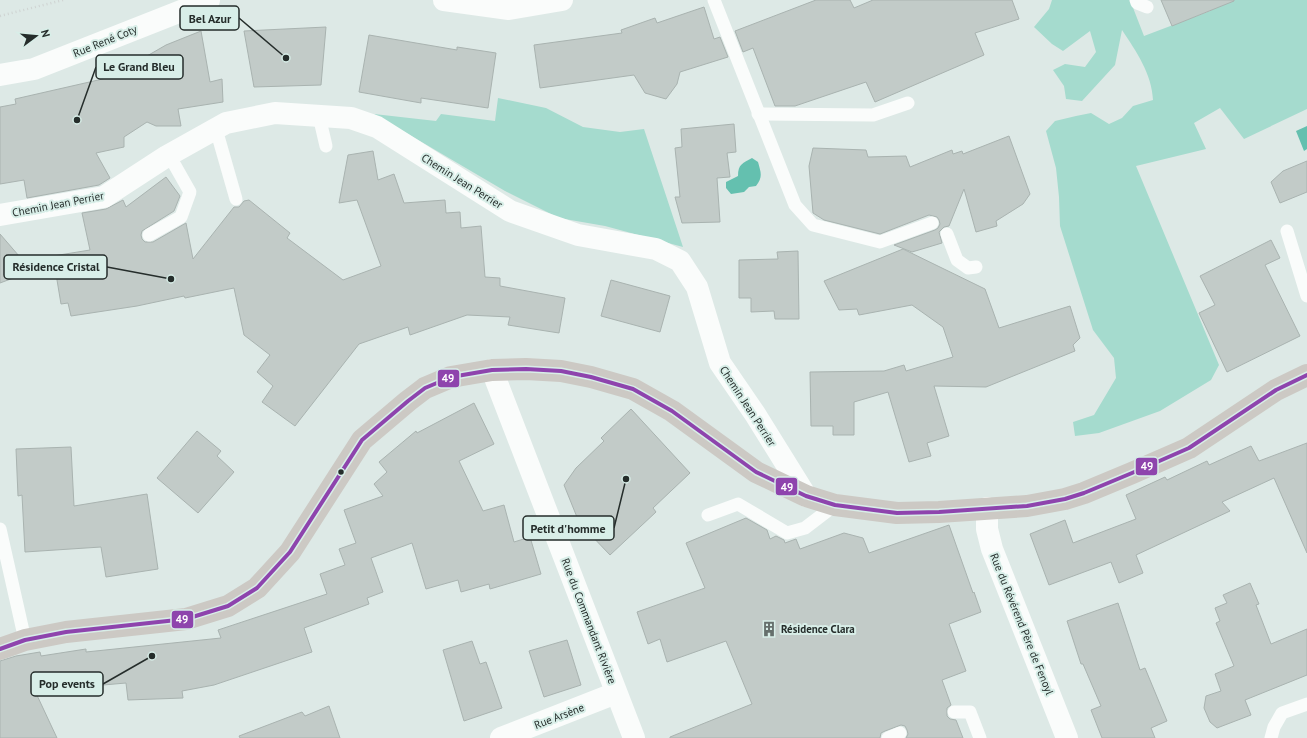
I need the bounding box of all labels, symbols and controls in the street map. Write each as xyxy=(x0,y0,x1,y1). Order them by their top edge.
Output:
callout: Bel Azur xyxy=(180,6,239,30)
text: Bel Azur xyxy=(189,11,232,26)
north arrow xyxy=(16,16,56,56)
street label: Rue René Coty xyxy=(71,22,140,60)
text: N xyxy=(38,28,53,39)
callout: Le Grand Bleu xyxy=(96,55,183,79)
text: Le Grand Bleu xyxy=(103,59,175,74)
street label: Chemin Jean Perrier xyxy=(419,150,505,212)
street label: Chemin Jean Perrier xyxy=(11,188,105,220)
callout: Résidence Cristal xyxy=(4,255,107,279)
text: Résidence Cristal xyxy=(13,259,100,274)
street label: Chemin Jean Perrier xyxy=(717,363,779,449)
line badge: 49 xyxy=(437,369,460,388)
text: 49 xyxy=(442,371,454,385)
line badge: 49 xyxy=(1135,457,1158,476)
text: 49 xyxy=(1141,459,1153,473)
unlabelled marker xyxy=(336,467,346,477)
line badge: 49 xyxy=(775,477,798,496)
text: 49 xyxy=(781,480,793,494)
callout: Petit d'homme xyxy=(523,516,614,540)
text: Petit d'homme xyxy=(530,521,606,536)
street label: Rue du Révérend Père de Fenoyl xyxy=(987,551,1057,698)
street label: Rue du Commandant Rivière xyxy=(559,556,620,686)
line badge: 49 xyxy=(171,610,194,629)
text: 49 xyxy=(176,612,188,626)
building icon: Résidence Clara xyxy=(760,620,778,638)
place label: Résidence Clara xyxy=(781,622,855,636)
callout: Pop events xyxy=(31,672,103,696)
text: Pop events xyxy=(39,676,95,691)
street label: Rue Arsène xyxy=(532,700,586,732)

